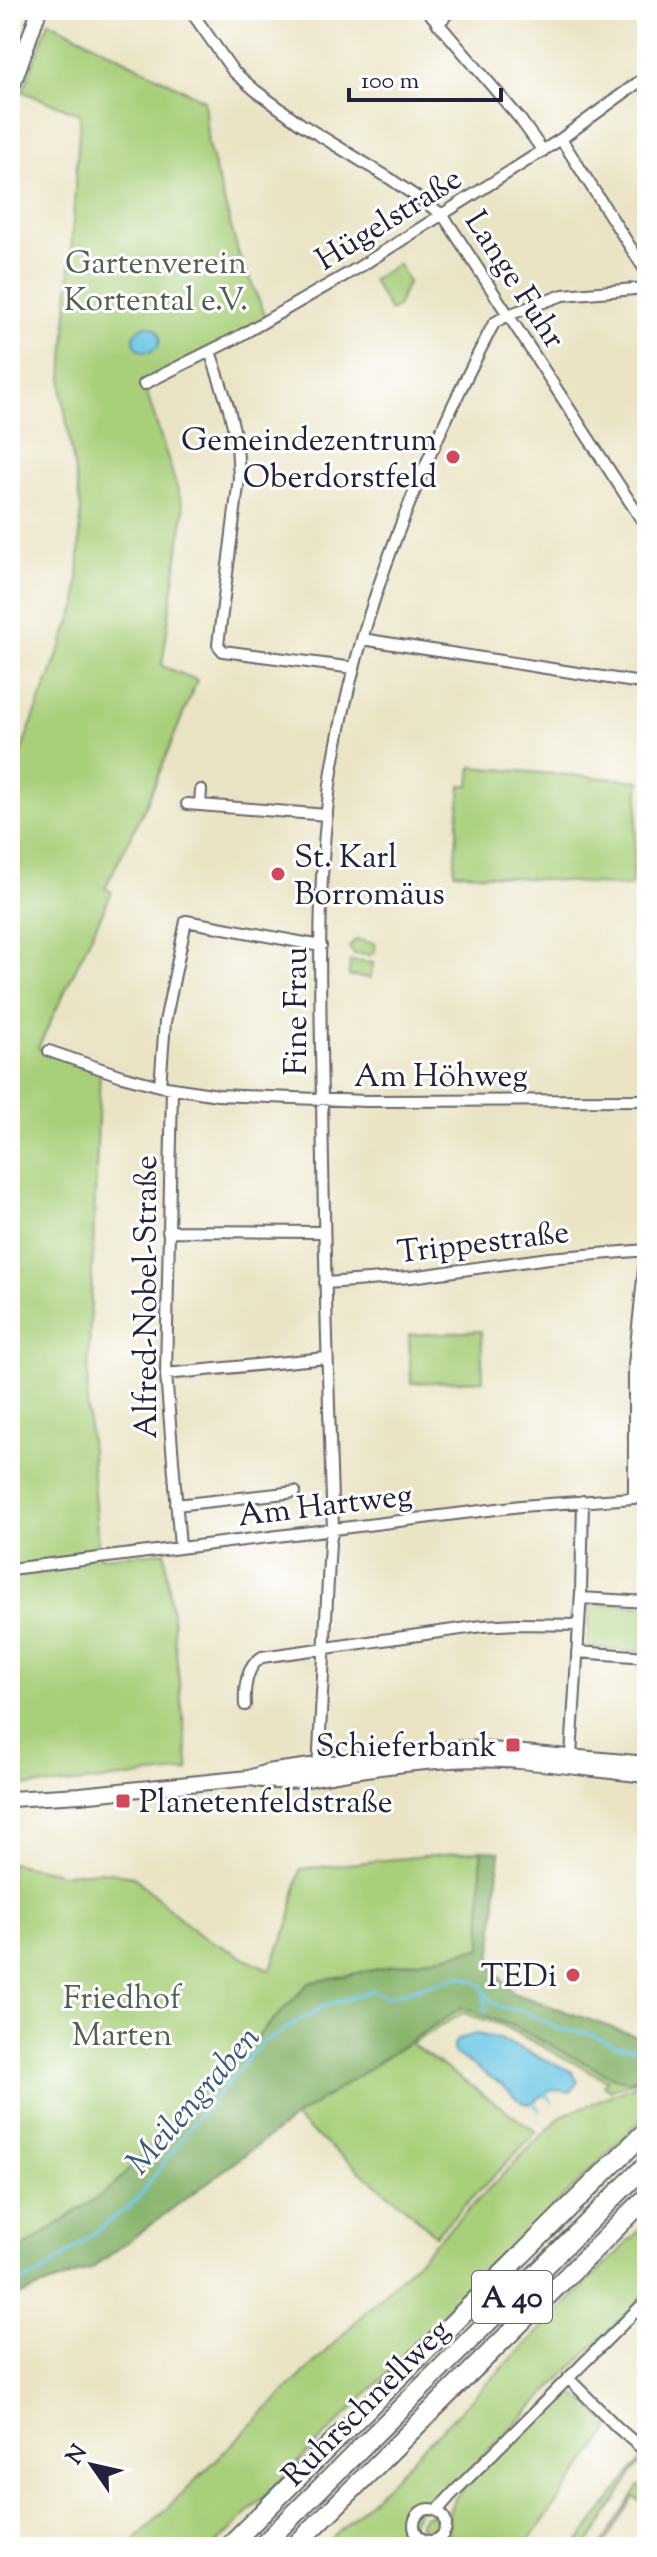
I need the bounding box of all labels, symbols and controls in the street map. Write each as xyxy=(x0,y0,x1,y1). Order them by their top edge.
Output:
scale bar xyxy=(349,52,501,102)
text: 100 m xyxy=(361,65,419,99)
street label: Hügelstraße xyxy=(307,157,472,284)
street label: Lange Fuhr xyxy=(452,203,575,359)
park label: Gartenverein Kortental e.V. xyxy=(64,242,248,325)
place label: Gemeindezentrum Oberdorstfeld xyxy=(181,419,437,502)
marker: Gemeindezentrum Oberdorstfeld xyxy=(444,448,462,466)
place label: St. Karl Borromäus xyxy=(294,836,445,919)
marker: St. Karl Borromäus xyxy=(269,865,287,883)
street label: Fine Frau xyxy=(275,947,321,1075)
street label: Am Höhweg xyxy=(354,1055,528,1101)
street label: Alfred-Nobel-Straße xyxy=(125,1155,171,1439)
street label: Trippestraße xyxy=(395,1211,572,1277)
street label: Am Hartweg xyxy=(236,1473,415,1540)
place label: Schieferbank xyxy=(315,1725,497,1771)
marker: Schieferbank xyxy=(504,1736,522,1754)
place label: Planetenfeldstraße xyxy=(139,1781,393,1827)
marker: Planetenfeldstraße xyxy=(114,1792,132,1810)
place label: TEDi xyxy=(481,1955,557,2001)
marker: TEDi xyxy=(564,1966,582,1984)
park label: Friedhof Marten xyxy=(63,1977,183,2060)
water label: Meilengraben xyxy=(116,2016,273,2187)
road number: A 40 xyxy=(472,2271,552,2323)
street label: Ruhrschnellweg xyxy=(273,2310,462,2499)
north arrow xyxy=(52,2425,132,2505)
text: N xyxy=(60,2439,96,2472)

